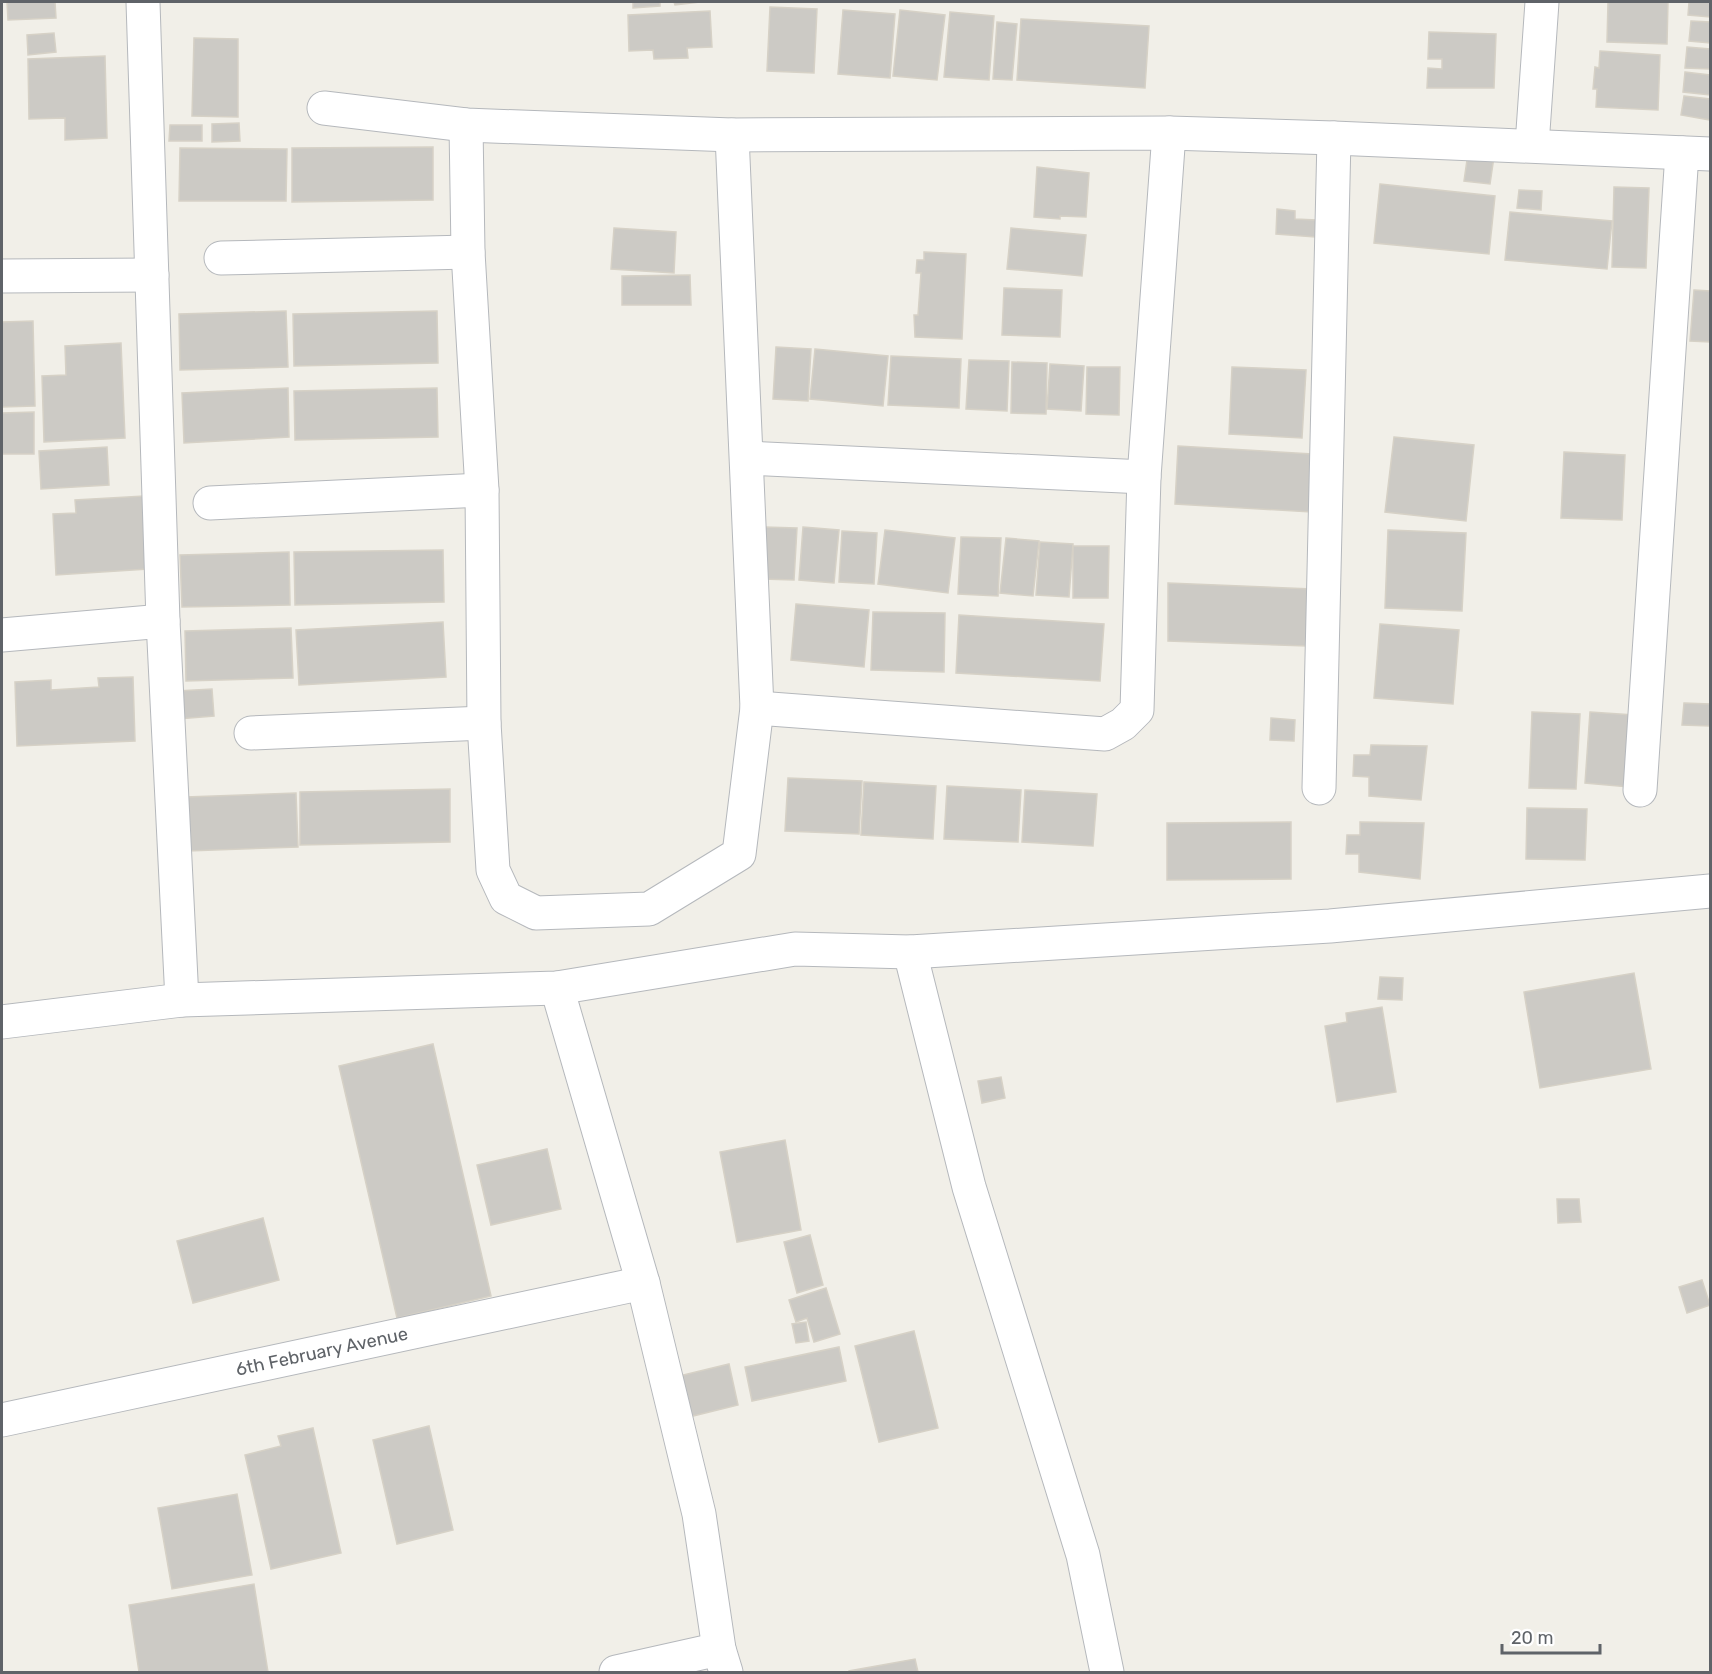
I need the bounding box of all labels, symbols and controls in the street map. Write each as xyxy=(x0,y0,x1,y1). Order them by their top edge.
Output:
street label: 6th February Avenue xyxy=(234,1323,410,1381)
scale bar xyxy=(1502,1617,1600,1655)
text: 20 m xyxy=(1511,1627,1553,1649)

